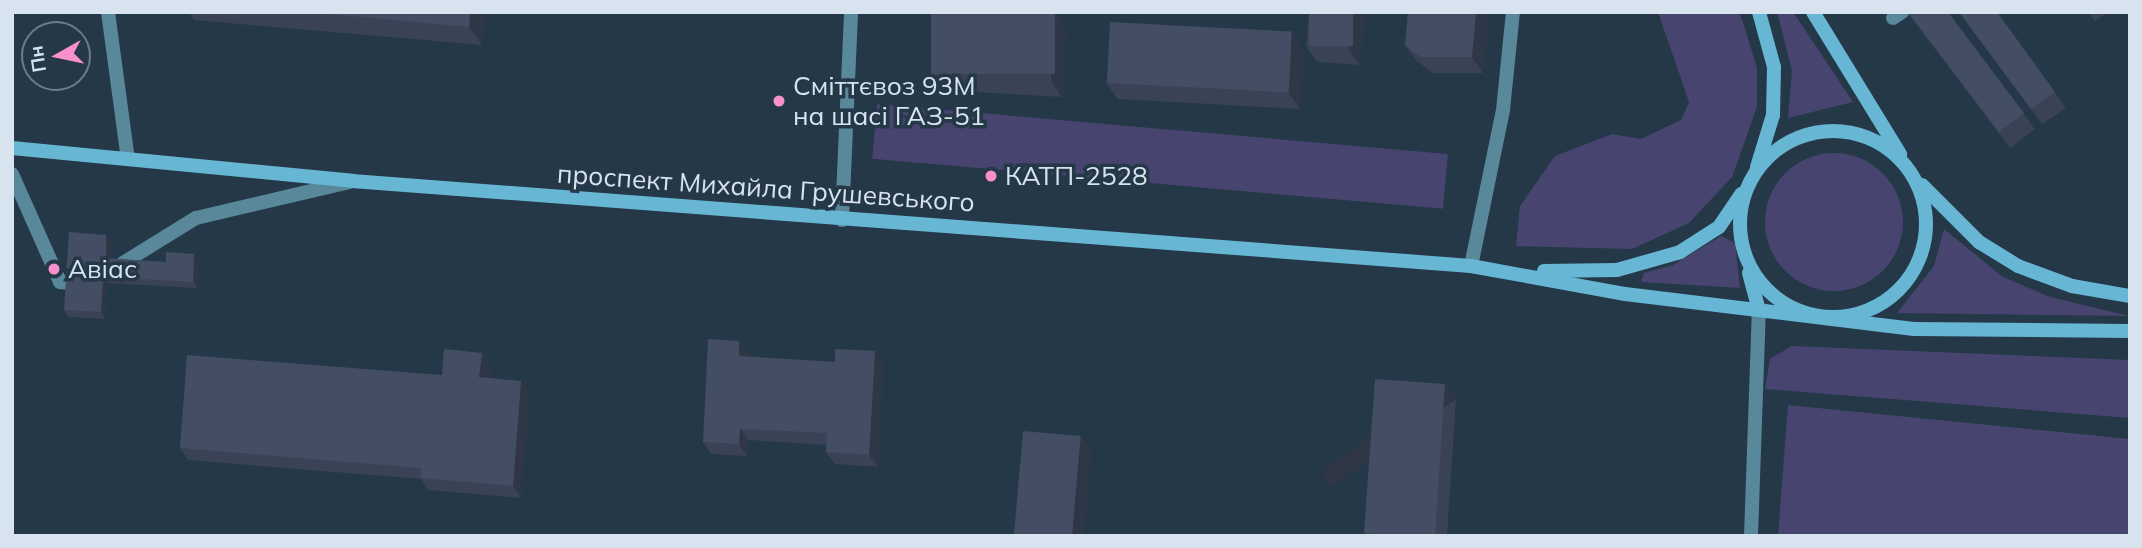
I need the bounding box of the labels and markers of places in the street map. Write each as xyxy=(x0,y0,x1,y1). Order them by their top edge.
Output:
place label: Сміттєвоз 93М на шасі ГАЗ-51 xyxy=(793,70,985,132)
marker: Сміттєвоз 93М на шасі ГАЗ-51 xyxy=(771,93,787,109)
place label: КАТП-2528 xyxy=(1005,160,1148,192)
marker: КАТП-2528 xyxy=(983,168,999,184)
place label: Авіас xyxy=(68,253,137,285)
marker: Авіас xyxy=(46,261,62,277)

